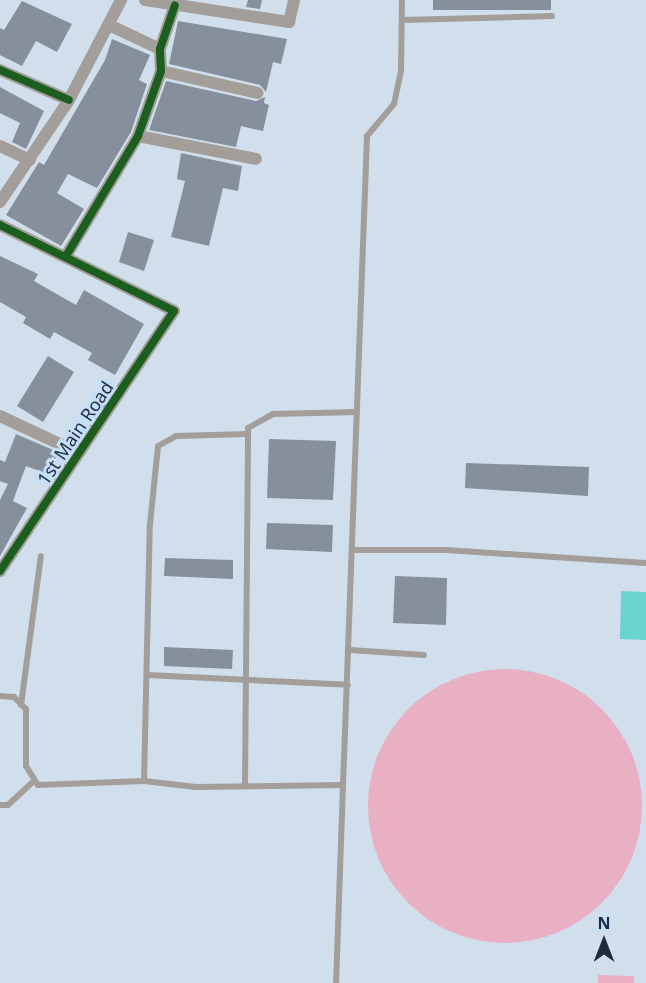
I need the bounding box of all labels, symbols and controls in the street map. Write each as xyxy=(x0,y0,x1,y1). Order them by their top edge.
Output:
street label: 1st Main Road xyxy=(32,377,118,489)
north arrow xyxy=(574,911,634,971)
text: N xyxy=(597,912,611,934)

